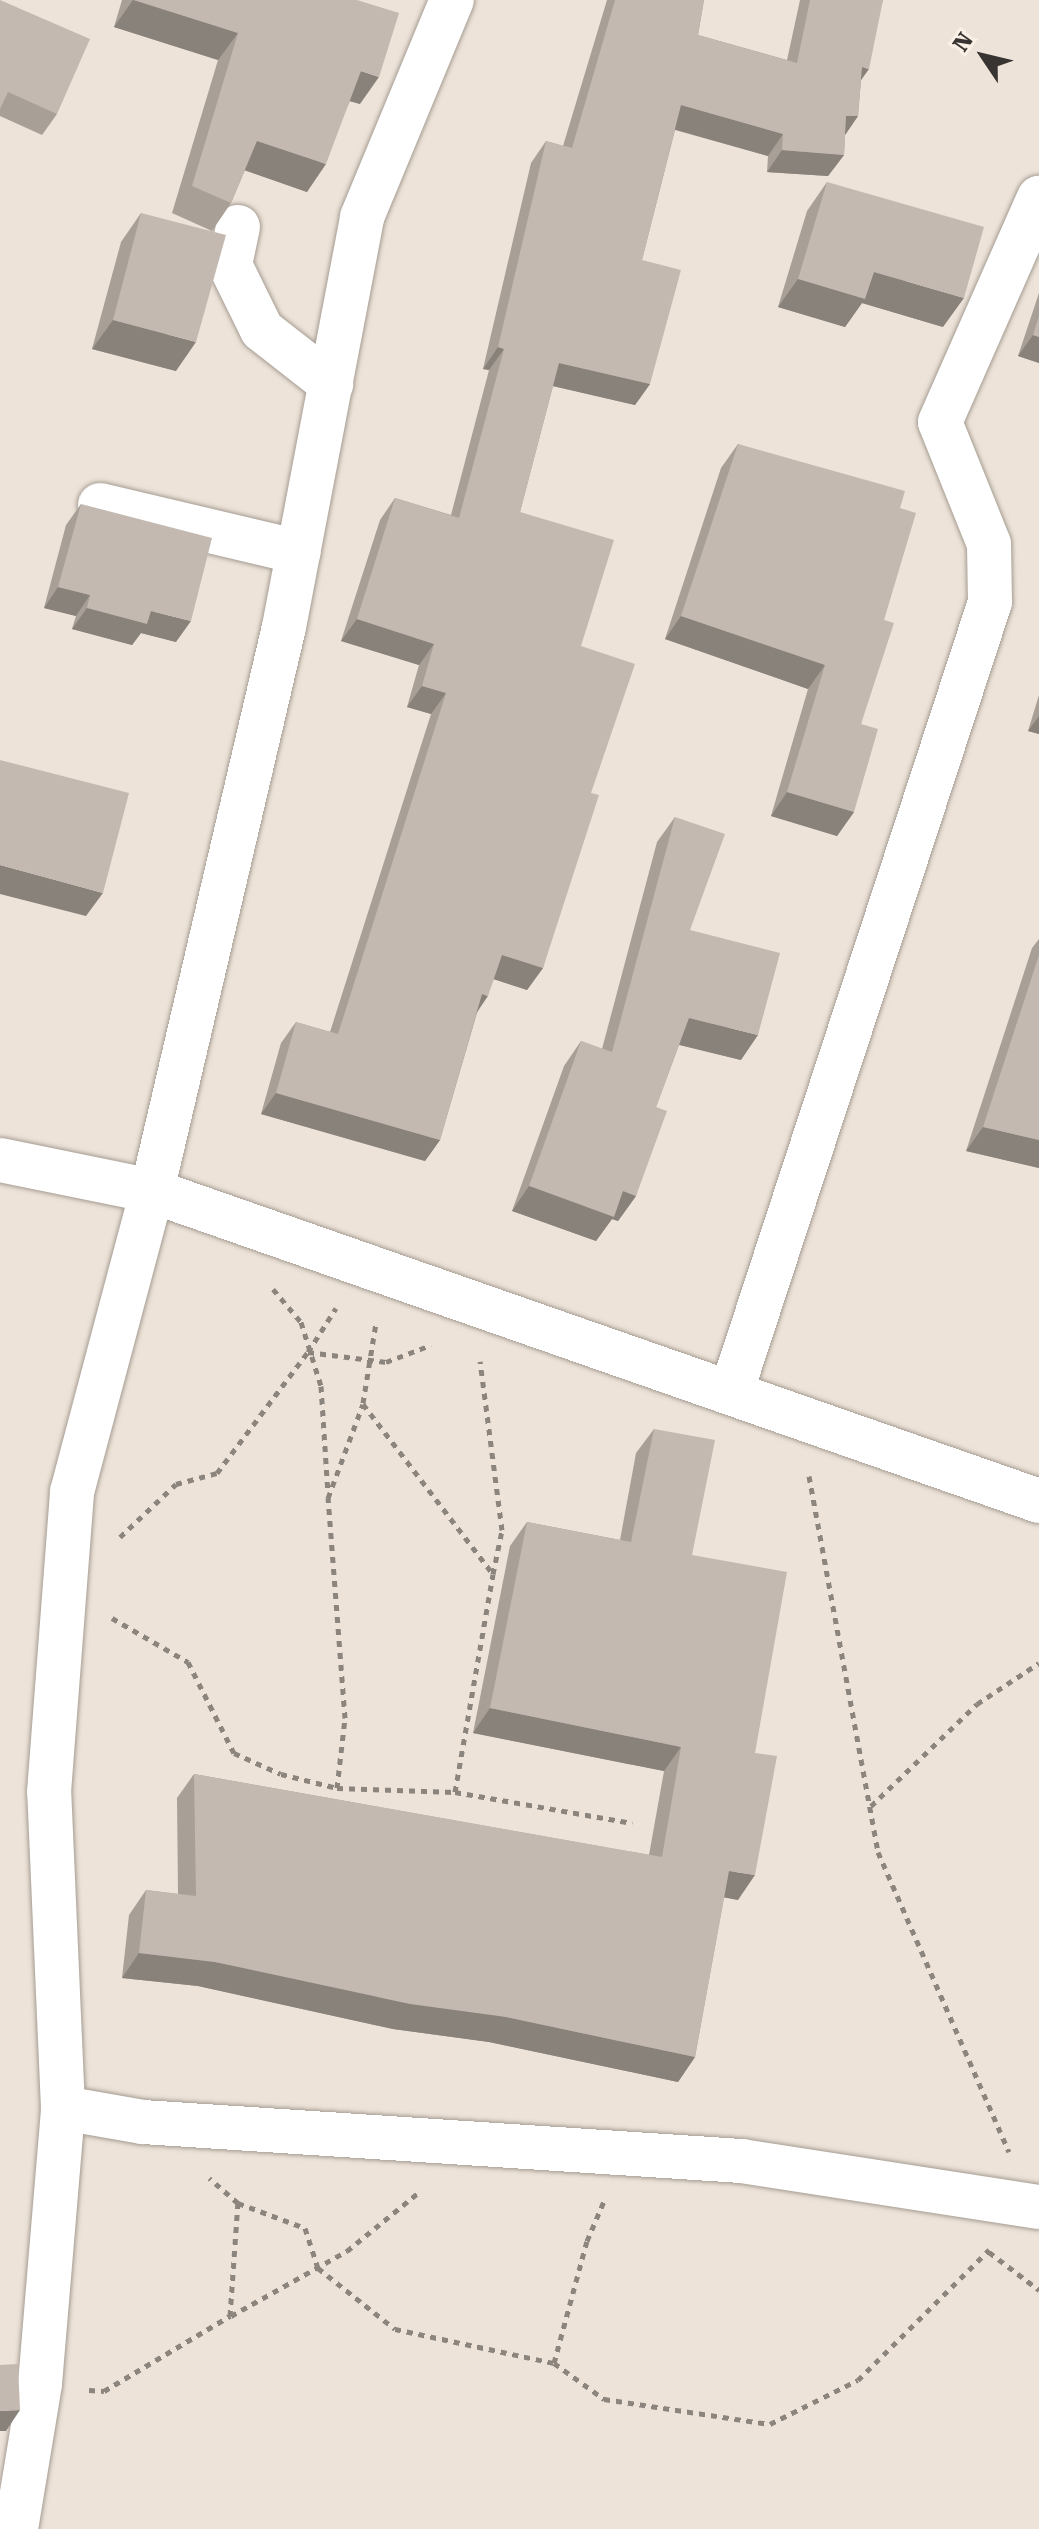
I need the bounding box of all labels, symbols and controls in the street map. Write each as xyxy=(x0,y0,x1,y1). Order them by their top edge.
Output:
north arrow xyxy=(943,16,1023,96)
text: N xyxy=(948,28,978,56)

